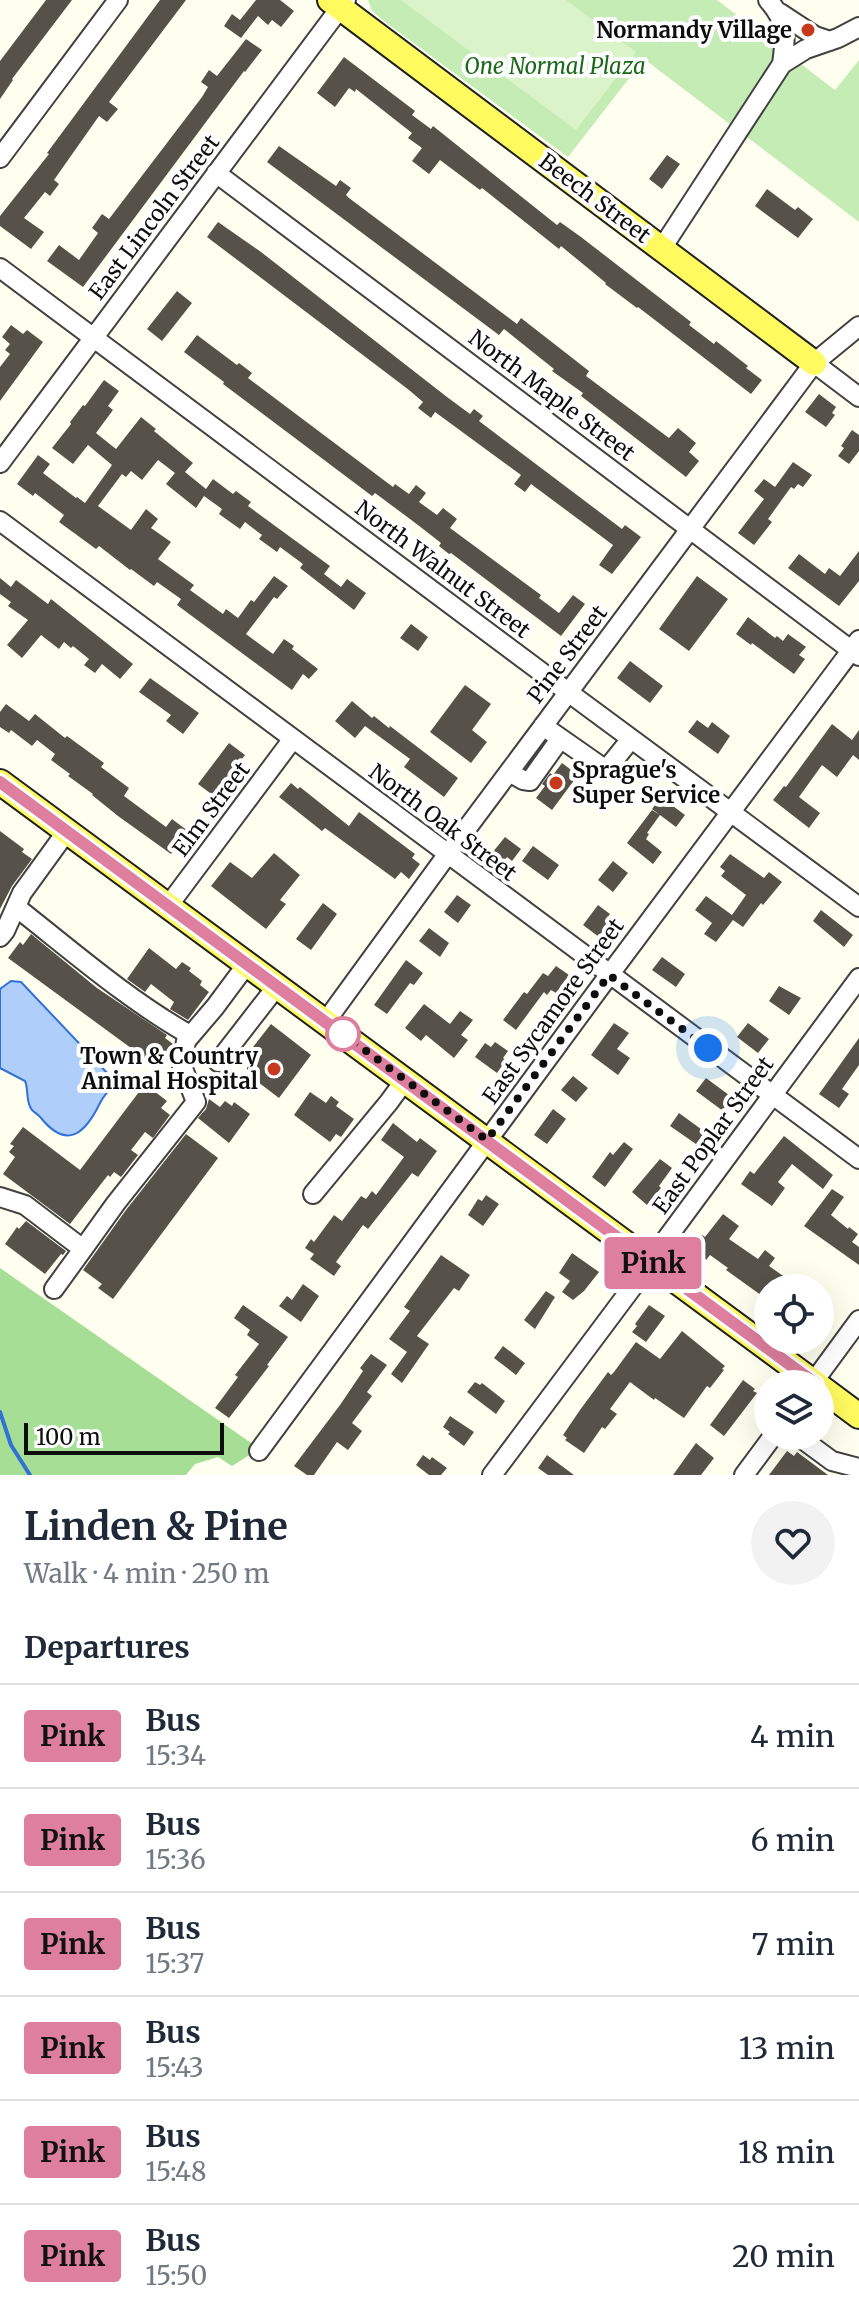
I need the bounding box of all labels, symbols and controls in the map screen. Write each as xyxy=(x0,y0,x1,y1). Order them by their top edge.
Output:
place label: Normandy Village xyxy=(596,16,792,44)
marker: Normandy Village xyxy=(799,21,817,39)
park label: One Normal Plaza xyxy=(464,52,646,80)
street label: East Lincoln Street xyxy=(83,129,225,305)
street label: Beech Street xyxy=(534,147,657,249)
street label: North Maple Street xyxy=(463,323,641,467)
street label: North Walnut Street xyxy=(350,494,536,644)
street label: Pine Street xyxy=(521,599,613,709)
street label: Elm Street xyxy=(166,756,256,862)
place label: Sprague's Super Service xyxy=(572,756,720,809)
street label: North Oak Street xyxy=(364,757,523,887)
marker: Sprague's Super Service xyxy=(547,774,565,792)
street label: East Sycamore Street xyxy=(476,912,630,1109)
unlabelled marker xyxy=(326,1017,360,1051)
your location xyxy=(688,1028,728,1068)
place label: Town & Country Animal Hospital xyxy=(80,1042,259,1095)
street label: East Poplar Street xyxy=(646,1050,780,1219)
marker: Town & Country Animal Hospital xyxy=(265,1060,283,1078)
line badge: Pink xyxy=(597,1237,709,1289)
text: Pink xyxy=(620,1245,686,1281)
map controls xyxy=(754,1274,834,1450)
button: locate xyxy=(754,1274,834,1354)
button: layers xyxy=(754,1370,834,1450)
scale bar xyxy=(24,1419,224,1455)
text: 100 m xyxy=(36,1423,101,1451)
button: heart xyxy=(751,1501,835,1585)
text: Linden & Pine xyxy=(24,1503,288,1550)
text: Walk · 4 min · 250 m xyxy=(24,1557,270,1590)
text: Departures xyxy=(24,1628,190,1666)
text: Bus xyxy=(145,1701,201,1739)
text: 4 min xyxy=(750,1717,835,1755)
text: Pink xyxy=(40,1718,105,1754)
text: 15:34 xyxy=(145,1739,206,1772)
text: Bus xyxy=(145,1805,201,1843)
text: 6 min xyxy=(750,1821,835,1859)
text: Pink xyxy=(40,1822,105,1858)
text: 15:36 xyxy=(145,1843,206,1876)
text: Bus xyxy=(145,1909,201,1947)
text: 7 min xyxy=(751,1925,835,1963)
text: Pink xyxy=(40,1926,105,1962)
text: 15:37 xyxy=(145,1947,204,1980)
text: Bus xyxy=(145,2013,201,2051)
text: 13 min xyxy=(739,2029,835,2067)
text: Pink xyxy=(40,2030,105,2066)
text: 15:43 xyxy=(145,2051,204,2084)
text: Bus xyxy=(145,2117,201,2155)
text: 18 min xyxy=(738,2133,835,2171)
text: Pink xyxy=(40,2134,105,2170)
text: 15:48 xyxy=(145,2155,206,2188)
text: Bus xyxy=(145,2221,201,2259)
text: 20 min xyxy=(732,2237,835,2275)
text: Pink xyxy=(40,2238,105,2274)
text: 15:50 xyxy=(145,2259,207,2292)

